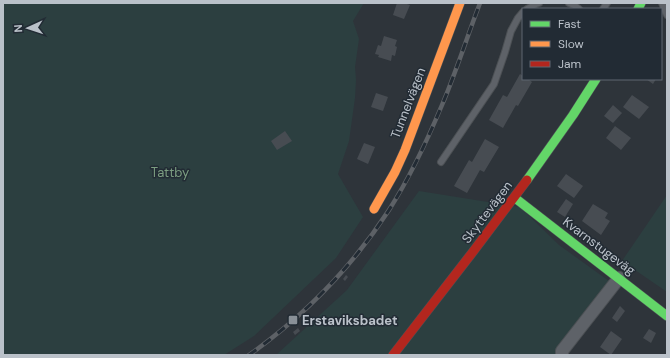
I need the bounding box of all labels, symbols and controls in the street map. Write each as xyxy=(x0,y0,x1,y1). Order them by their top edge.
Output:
north arrow xyxy=(8,8,48,48)
legend xyxy=(522,8,662,80)
text: Fast xyxy=(558,16,581,32)
text: N xyxy=(11,24,25,33)
text: Slow xyxy=(558,36,584,52)
text: Jam xyxy=(558,56,581,72)
street label: Tunnelvägen xyxy=(387,65,429,141)
park label: Tattby xyxy=(151,164,189,181)
street label: Skyttevägen xyxy=(458,177,516,247)
street label: Kvarnstugeväg xyxy=(559,213,639,279)
place label: Erstaviksbadet xyxy=(302,312,398,329)
marker: Erstaviksbadet xyxy=(287,314,299,326)

